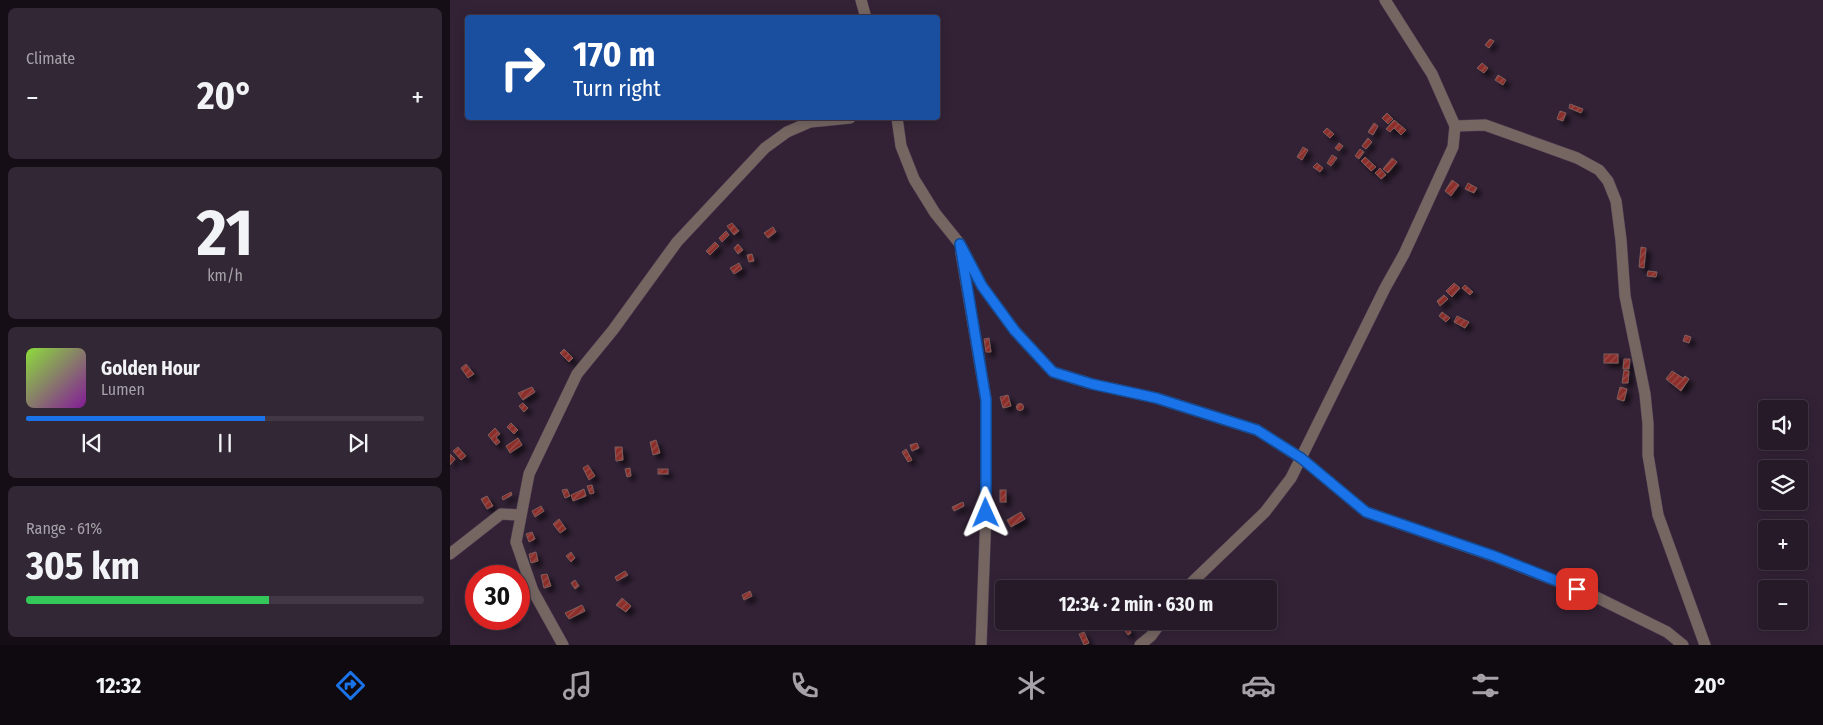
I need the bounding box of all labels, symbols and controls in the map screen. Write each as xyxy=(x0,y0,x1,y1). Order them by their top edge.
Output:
text: 170 m xyxy=(573,33,656,75)
icon: right xyxy=(490,35,555,100)
text: Climate xyxy=(26,49,75,68)
text: 20° xyxy=(197,73,253,119)
text: Turn right xyxy=(573,75,661,102)
text: − xyxy=(26,81,39,114)
text: + xyxy=(411,81,424,114)
text: 21 xyxy=(197,194,253,272)
text: km/h xyxy=(207,266,243,285)
text: Golden Hour xyxy=(101,357,200,380)
text: Lumen xyxy=(101,380,145,399)
map controls xyxy=(1758,400,1808,630)
button: sound xyxy=(1758,400,1808,450)
icon: previous xyxy=(78,429,106,457)
icon: pause xyxy=(211,429,239,457)
icon: next xyxy=(344,429,372,457)
button: layers xyxy=(1758,460,1808,510)
position arrow xyxy=(959,486,1011,538)
text: Range · 61% xyxy=(26,519,102,538)
button: + xyxy=(1758,520,1808,570)
text: 305 km xyxy=(26,543,140,589)
speed limit sign: 30 xyxy=(465,565,530,630)
pin xyxy=(1556,568,1598,610)
icon: arrive xyxy=(1563,575,1591,603)
button: − xyxy=(1758,580,1808,630)
text: 12:34 · 2 min · 630 m xyxy=(1059,593,1213,616)
icon: directions xyxy=(333,668,368,703)
icon: music xyxy=(560,668,595,703)
icon: phone xyxy=(787,668,822,703)
icon: climate xyxy=(1014,668,1049,703)
icon: car xyxy=(1241,668,1276,703)
icon: filters xyxy=(1468,668,1503,703)
text: 12:32 xyxy=(96,672,141,699)
text: 20° xyxy=(1694,672,1727,699)

